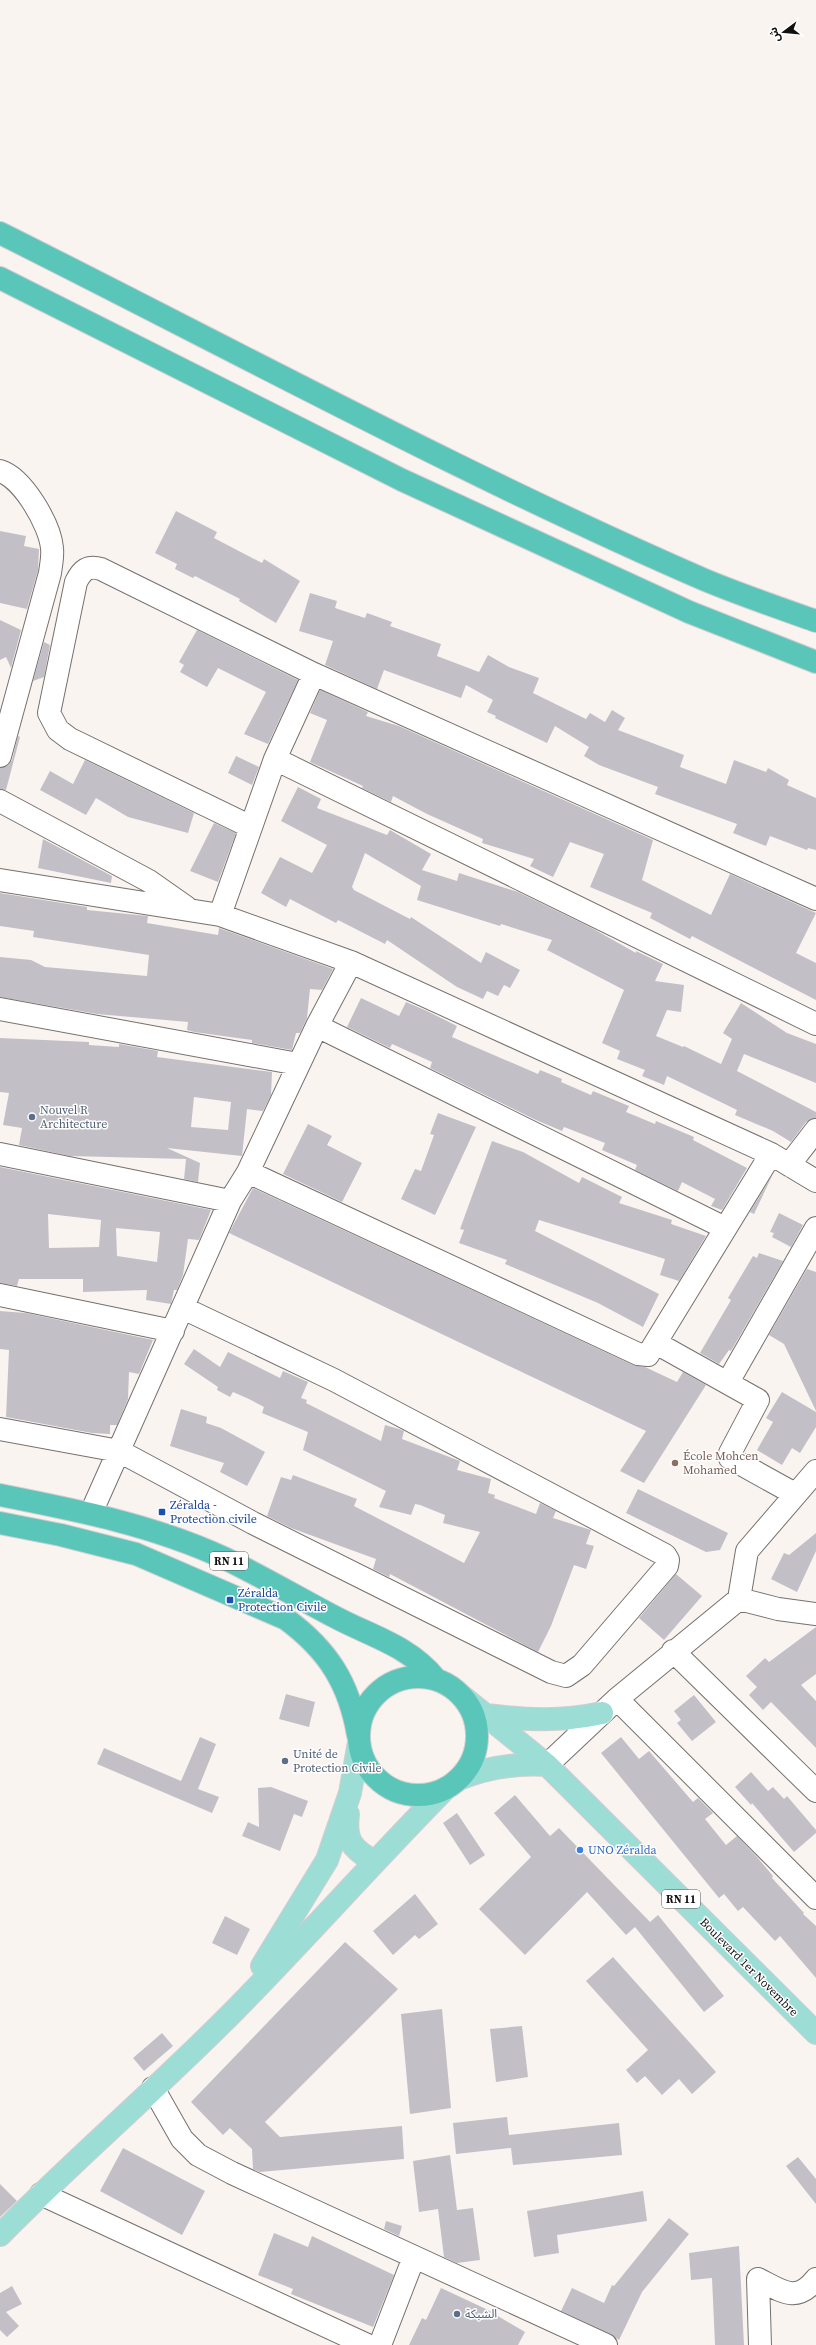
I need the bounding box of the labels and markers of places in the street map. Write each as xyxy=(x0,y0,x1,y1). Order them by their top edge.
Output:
place label: Nouvel R Architecture xyxy=(40,1102,107,1132)
marker: Nouvel R Architecture xyxy=(27,1112,37,1122)
place label: École Mohcen Mohamed xyxy=(683,1448,759,1478)
marker: École Mohcen Mohamed xyxy=(670,1458,680,1468)
place label: Zéralda - Protection civile xyxy=(170,1497,257,1527)
marker: Zéralda - Protection civile xyxy=(157,1507,167,1517)
place label: Zéralda Protection Civile xyxy=(238,1585,327,1615)
marker: Zéralda Protection Civile xyxy=(225,1595,235,1605)
place label: Unité de Protection Civile xyxy=(293,1746,382,1776)
marker: Unité de Protection Civile xyxy=(280,1756,290,1766)
place label: UNO Zéralda xyxy=(588,1842,658,1858)
marker: UNO Zéralda xyxy=(575,1845,585,1855)
place label: الشبكة xyxy=(465,2306,497,2322)
marker: الشبكة xyxy=(452,2309,462,2319)

